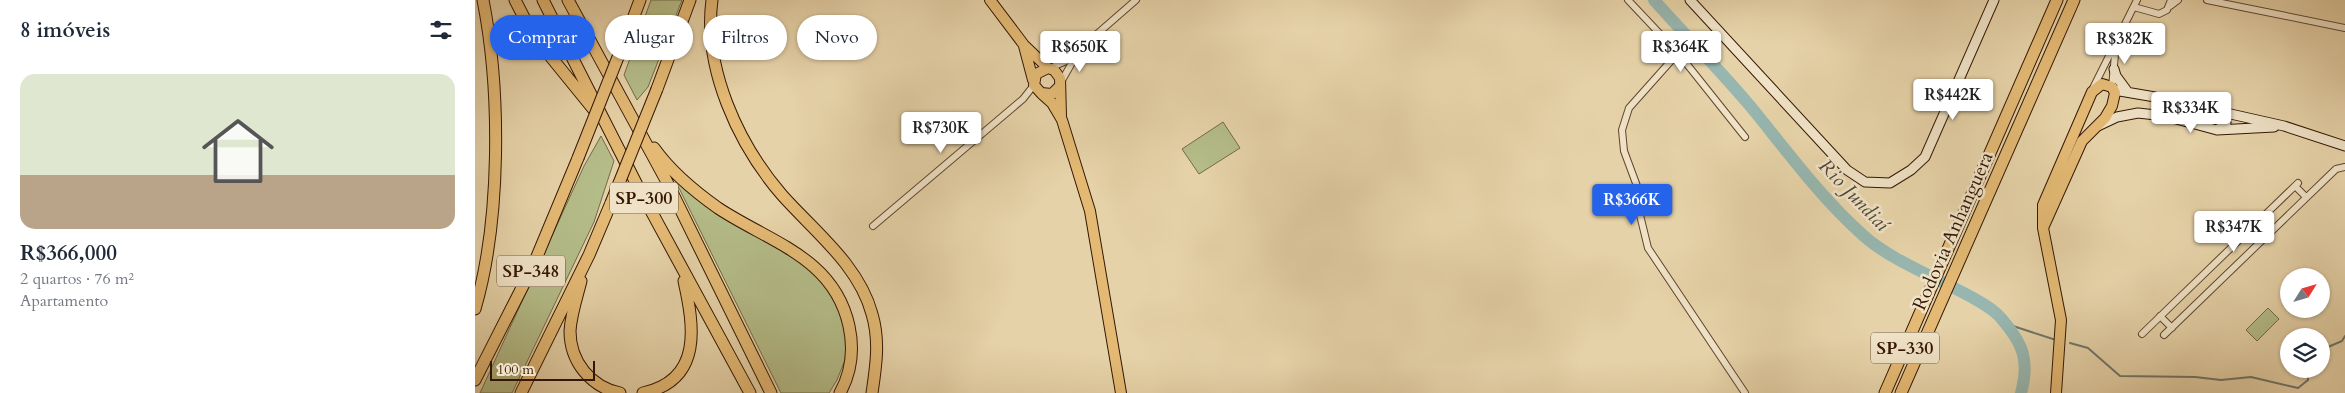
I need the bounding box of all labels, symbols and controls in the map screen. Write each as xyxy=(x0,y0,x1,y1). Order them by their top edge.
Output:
chip: Comprar xyxy=(490,15,595,60)
chip: Alugar xyxy=(605,15,693,60)
chip: Filtros xyxy=(703,15,787,60)
chip: Novo xyxy=(797,15,877,60)
text: 8 imóveis xyxy=(20,16,110,45)
icon: filters xyxy=(427,16,455,44)
pin: R$382K xyxy=(2084,22,2166,65)
text: R$382K xyxy=(2096,28,2154,50)
pin: R$650K xyxy=(1039,30,1121,73)
pin: R$364K xyxy=(1640,30,1722,73)
text: R$650K xyxy=(1051,36,1109,58)
text: R$364K xyxy=(1652,36,1710,58)
pin: R$442K xyxy=(1912,78,1994,121)
text: R$442K xyxy=(1924,84,1982,106)
pin: R$334K xyxy=(2150,92,2232,134)
text: R$334K xyxy=(2162,97,2220,119)
icon: home xyxy=(193,106,283,196)
pin: R$730K xyxy=(900,112,982,154)
text: R$730K xyxy=(912,117,970,139)
street label: Rodovia Anhanguera xyxy=(1906,148,2000,314)
water label: Rio Jundiaí xyxy=(1813,153,1896,238)
road number: SP-300 xyxy=(610,182,678,214)
pin: R$366K xyxy=(1591,184,1673,226)
text: R$366K xyxy=(1603,189,1661,211)
pin: R$347K xyxy=(2193,210,2275,253)
text: R$347K xyxy=(2205,216,2263,238)
text: R$366,000 xyxy=(20,239,117,268)
road number: SP-348 xyxy=(497,256,565,286)
text: 2 quartos · 76 m² xyxy=(20,268,134,290)
north arrow xyxy=(2280,268,2330,318)
map controls xyxy=(2280,268,2330,378)
text: Apartamento xyxy=(20,290,108,312)
button: layers xyxy=(2280,328,2330,378)
road number: SP-330 xyxy=(1871,332,1939,363)
scale bar xyxy=(490,358,595,381)
text: 100 m xyxy=(497,360,534,379)

